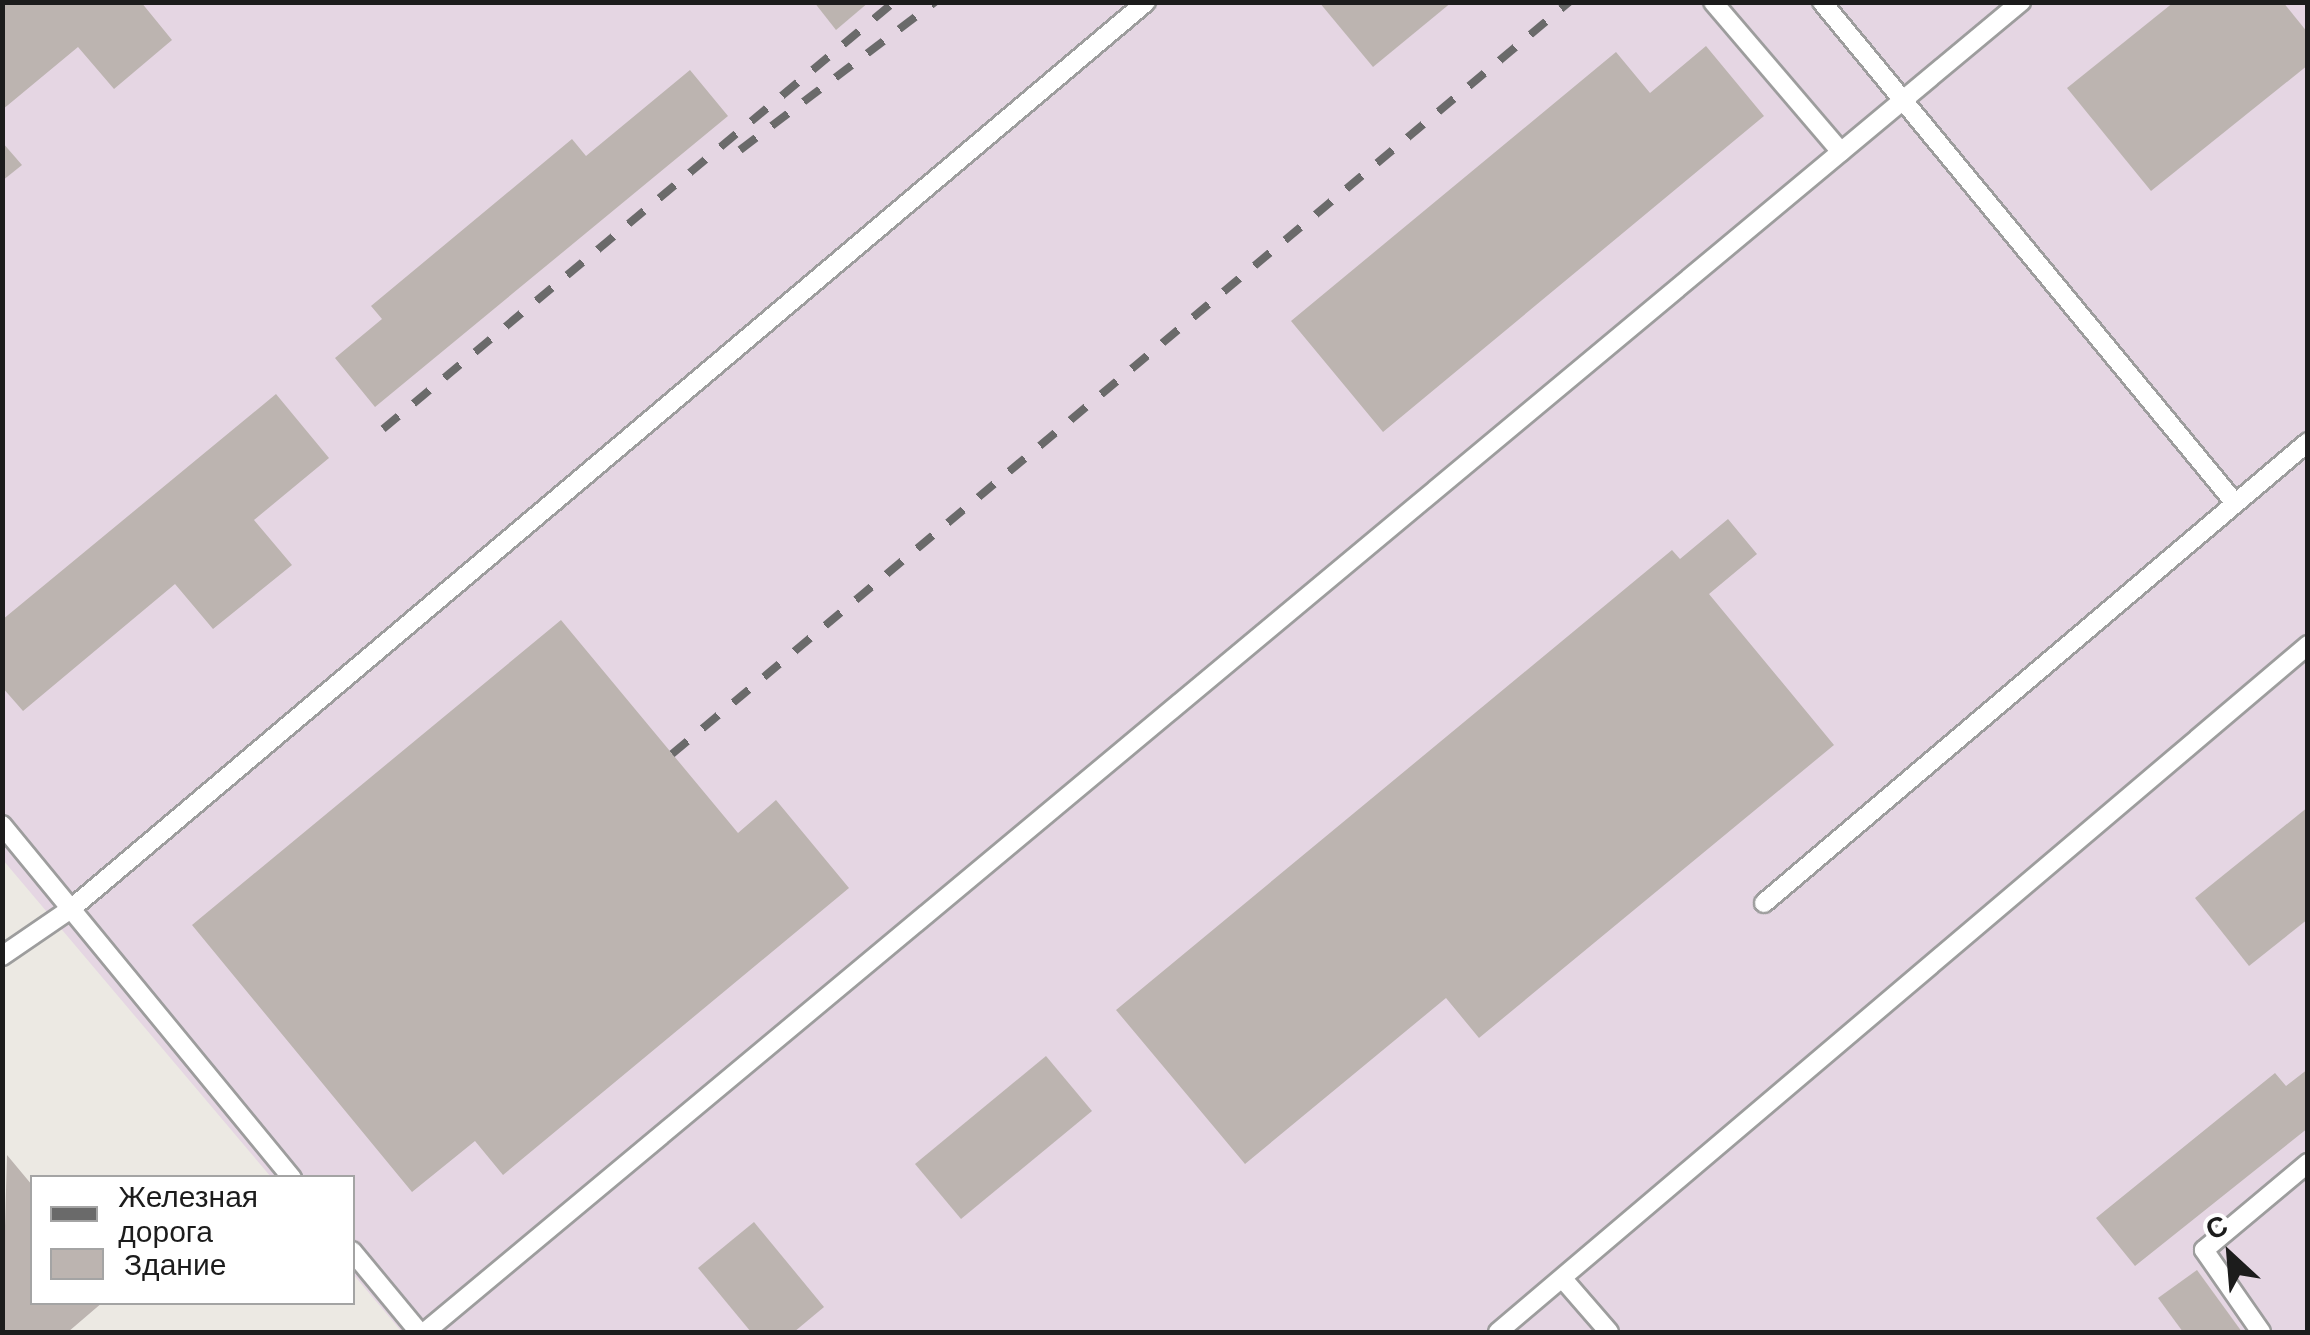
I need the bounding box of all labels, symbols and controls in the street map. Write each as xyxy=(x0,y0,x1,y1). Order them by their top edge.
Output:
legend xyxy=(30,1175,355,1305)
text: Железная дорога xyxy=(118,1179,258,1249)
north arrow xyxy=(2180,1205,2280,1305)
text: С xyxy=(2200,1208,2233,1247)
text: Здание xyxy=(124,1247,226,1282)

